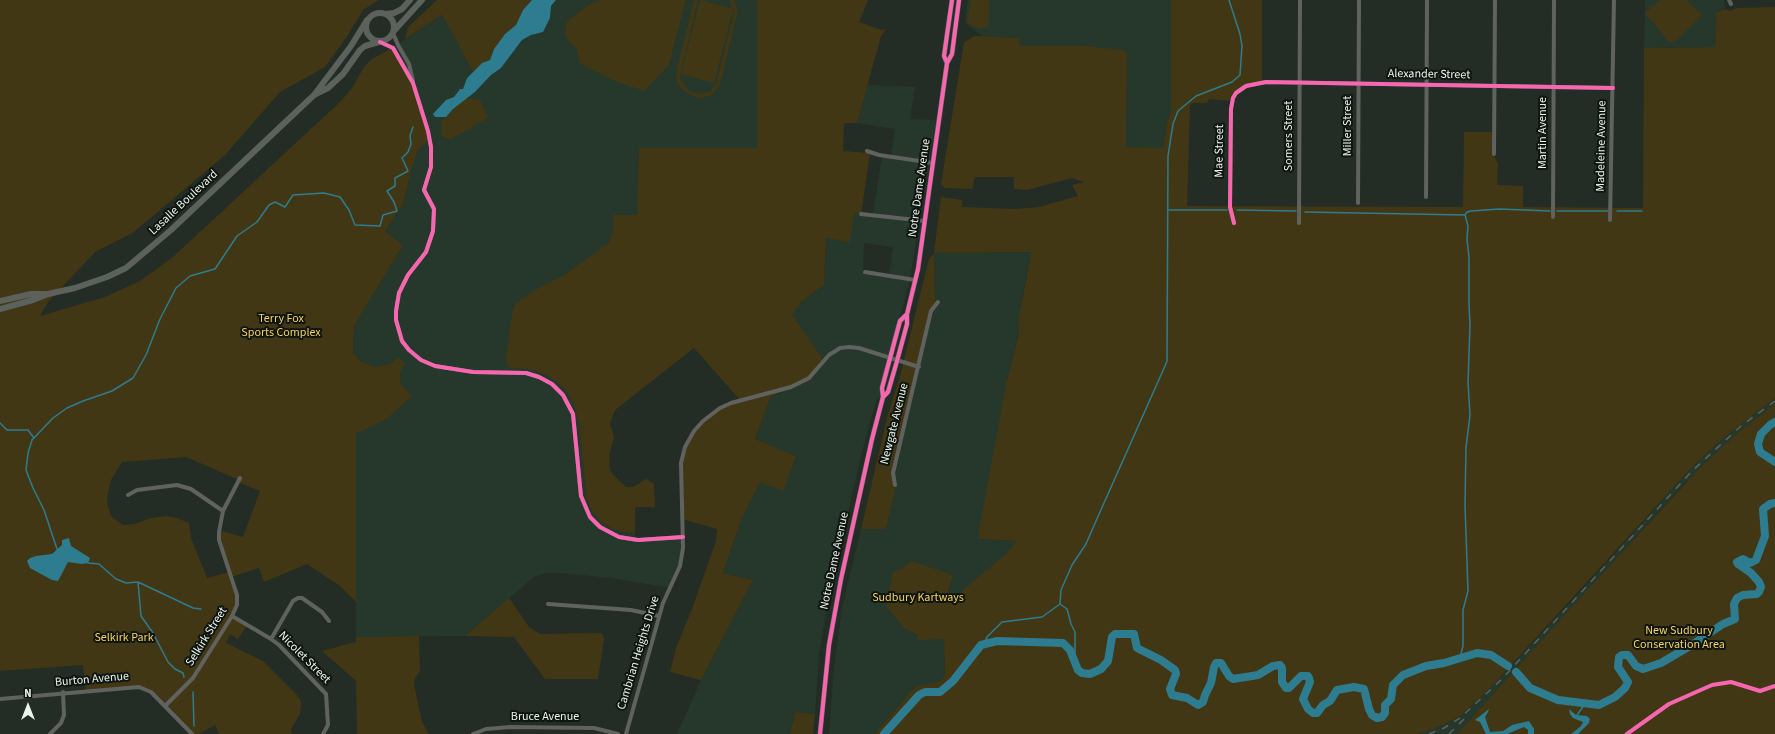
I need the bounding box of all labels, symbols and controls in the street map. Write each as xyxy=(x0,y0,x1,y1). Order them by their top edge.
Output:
street label: Alexander Street xyxy=(1388,67,1470,83)
street label: Miller Street xyxy=(1341,96,1355,156)
street label: Martin Avenue xyxy=(1536,97,1550,169)
street label: Madeleine Avenue xyxy=(1594,100,1610,192)
street label: Somers Street xyxy=(1282,101,1296,171)
street label: Mae Street xyxy=(1212,124,1228,178)
street label: Notre Dame Avenue xyxy=(906,138,934,238)
street label: Lasalle Boulevard xyxy=(147,167,221,239)
park label: Terry Fox Sports Complex xyxy=(241,312,321,340)
street label: Newgate Avenue xyxy=(878,382,912,466)
street label: Notre Dame Avenue xyxy=(818,511,852,611)
park label: Sudbury Kartways xyxy=(872,591,964,605)
street label: Cambrian Heights Drive xyxy=(615,594,663,712)
street label: Selkirk Street xyxy=(183,605,231,669)
park label: New Sudbury Conservation Area xyxy=(1633,624,1725,652)
street label: Nicolet Street xyxy=(275,629,333,687)
park label: Selkirk Park xyxy=(94,631,154,645)
street label: Burton Avenue xyxy=(54,670,130,690)
north arrow xyxy=(8,686,48,726)
text: N xyxy=(24,686,32,701)
street label: Bruce Avenue xyxy=(511,710,579,724)

